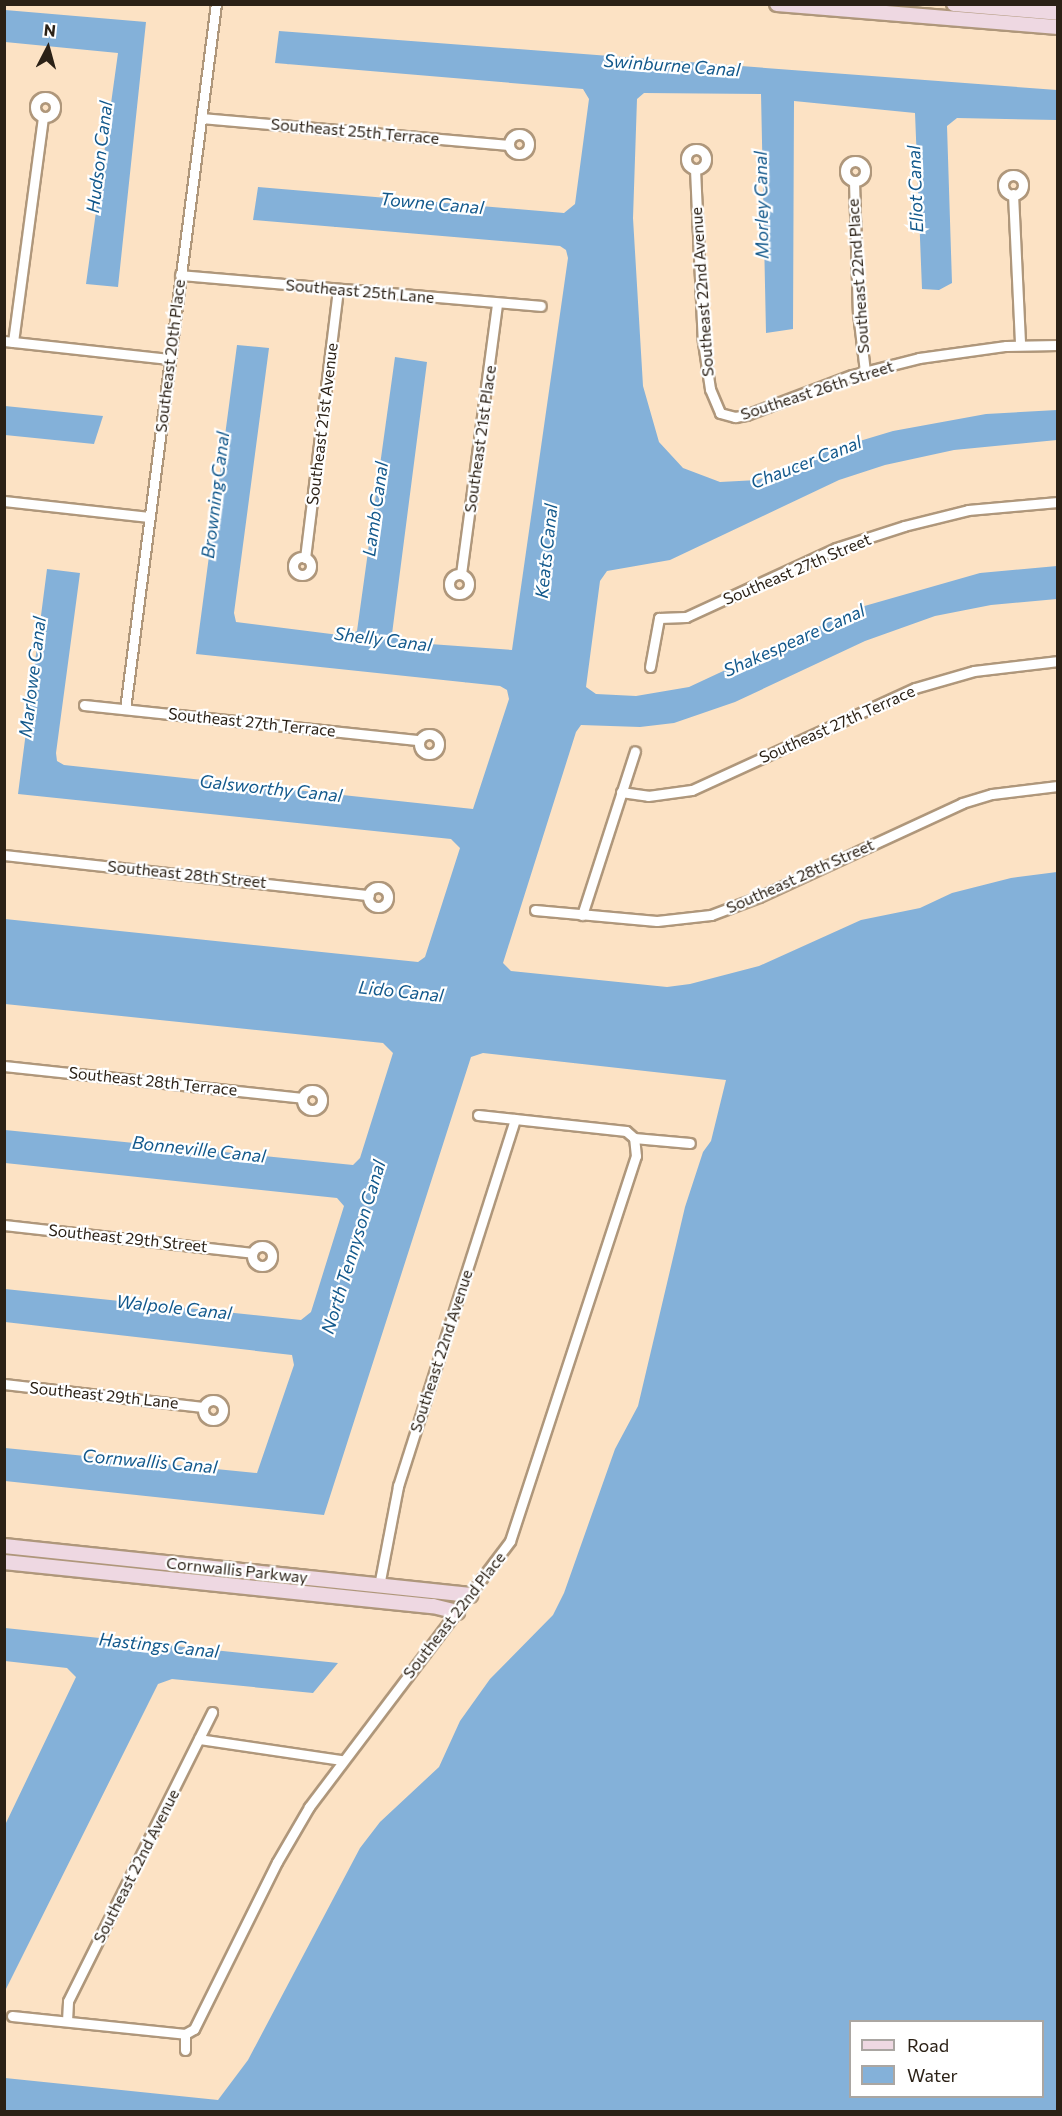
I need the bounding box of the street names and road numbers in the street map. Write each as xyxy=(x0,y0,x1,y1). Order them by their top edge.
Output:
street label: Southeast 25th Terrace xyxy=(270,114,440,148)
street label: Southeast 22nd Place xyxy=(843,198,873,354)
street label: Southeast 22nd Avenue xyxy=(687,207,717,377)
street label: Southeast 25th Lane xyxy=(285,275,435,307)
street label: Southeast 20th Place xyxy=(151,278,189,434)
street label: Southeast 21st Avenue xyxy=(303,342,341,506)
street label: Southeast 26th Street xyxy=(738,356,896,424)
street label: Southeast 21st Place xyxy=(460,364,500,514)
street label: Southeast 27th Street xyxy=(720,529,874,609)
street label: Southeast 27th Terrace xyxy=(756,681,918,767)
street label: Southeast 27th Terrace xyxy=(167,704,337,740)
street label: Southeast 28th Street xyxy=(723,835,877,917)
street label: Southeast 28th Street xyxy=(107,856,267,892)
street label: Southeast 28th Terrace xyxy=(68,1063,238,1099)
street label: Southeast 29th Street xyxy=(48,1220,208,1256)
street label: Southeast 22nd Avenue xyxy=(406,1267,476,1435)
street label: Southeast 29th Lane xyxy=(29,1378,179,1412)
street label: Southeast 22nd Place xyxy=(399,1548,509,1682)
street label: Cornwallis Parkway xyxy=(165,1553,309,1587)
street label: Southeast 22nd Avenue xyxy=(89,1786,183,1946)

